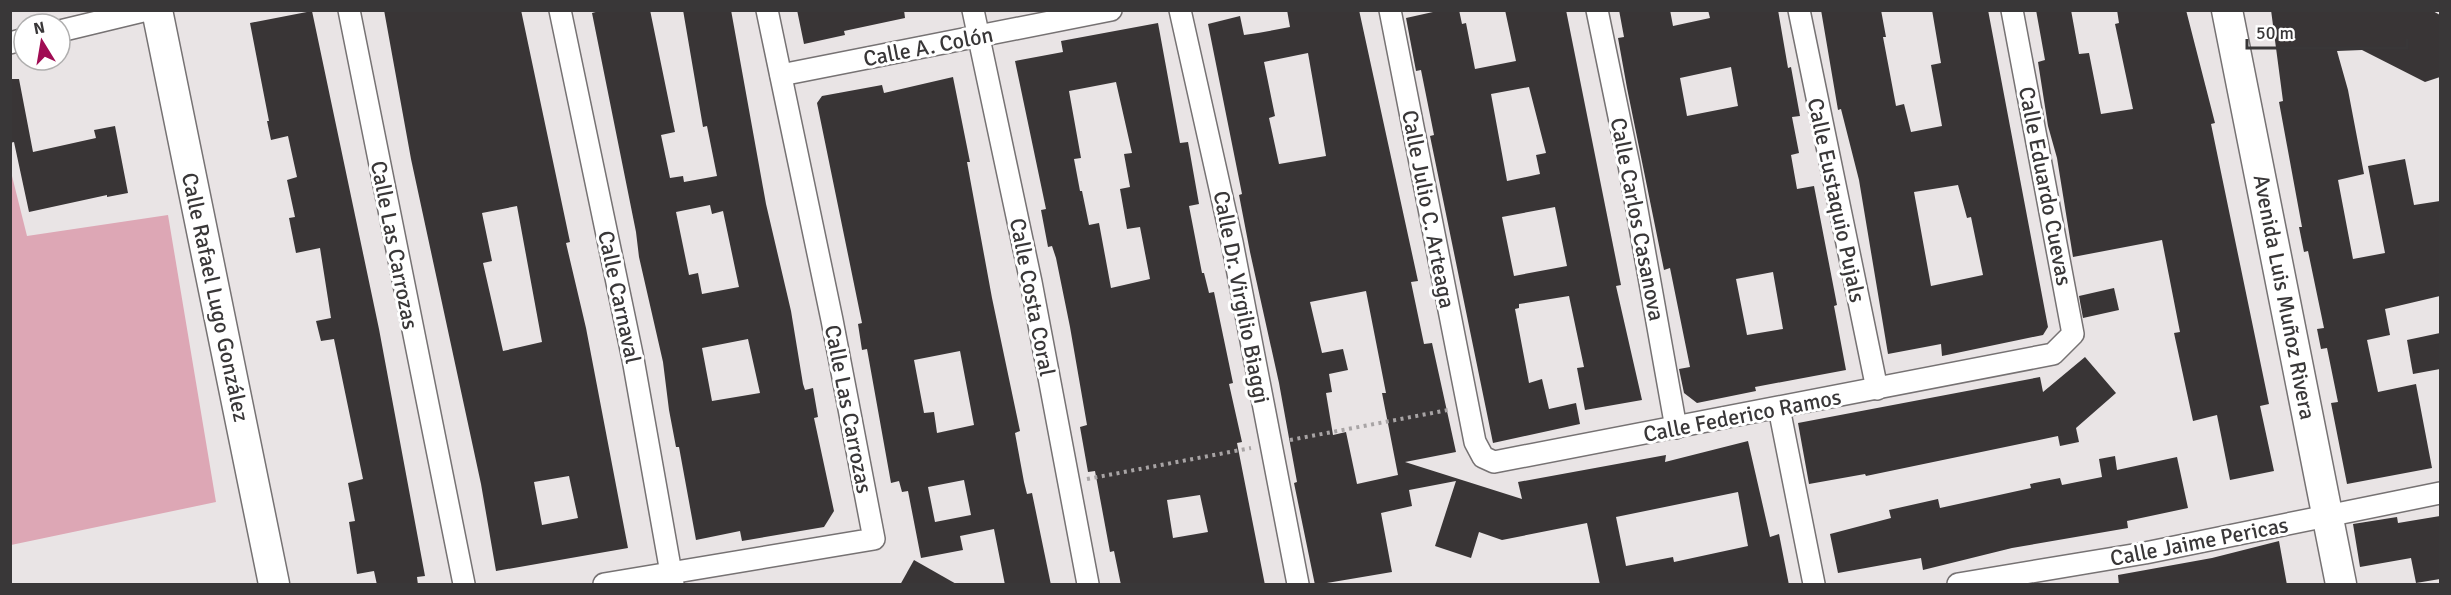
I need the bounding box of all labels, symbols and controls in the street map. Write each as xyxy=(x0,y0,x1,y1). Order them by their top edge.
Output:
north arrow xyxy=(12,12,72,72)
scale bar xyxy=(2247,12,2408,50)
text: N xyxy=(32,17,47,39)
street label: Calle A. Colón xyxy=(861,21,995,72)
text: 50 m xyxy=(2256,22,2294,44)
street label: Calle Eduardo Cuevas xyxy=(2013,84,2078,288)
street label: Calle Eustaquio Pujals xyxy=(1802,95,1871,305)
street label: Calle Julio C. Arteaga xyxy=(1396,108,1461,311)
street label: Calle Carlos Casanova xyxy=(1605,115,1670,323)
street label: Calle Las Carrozas xyxy=(365,158,424,332)
street label: Calle Rafael Lugo González xyxy=(176,170,255,424)
street label: Avenida Luis Muñoz Rivera xyxy=(2247,172,2322,422)
street label: Calle Dr. Virgilio Biaggi xyxy=(1208,188,1275,406)
street label: Calle Costa Coral xyxy=(1004,216,1061,378)
street label: Calle Carnaval xyxy=(592,228,647,366)
street label: Calle Las Carrozas xyxy=(819,322,878,496)
street label: Calle Federico Ramos xyxy=(1641,383,1843,448)
street label: Calle Jaime Pericas xyxy=(2108,511,2290,572)

